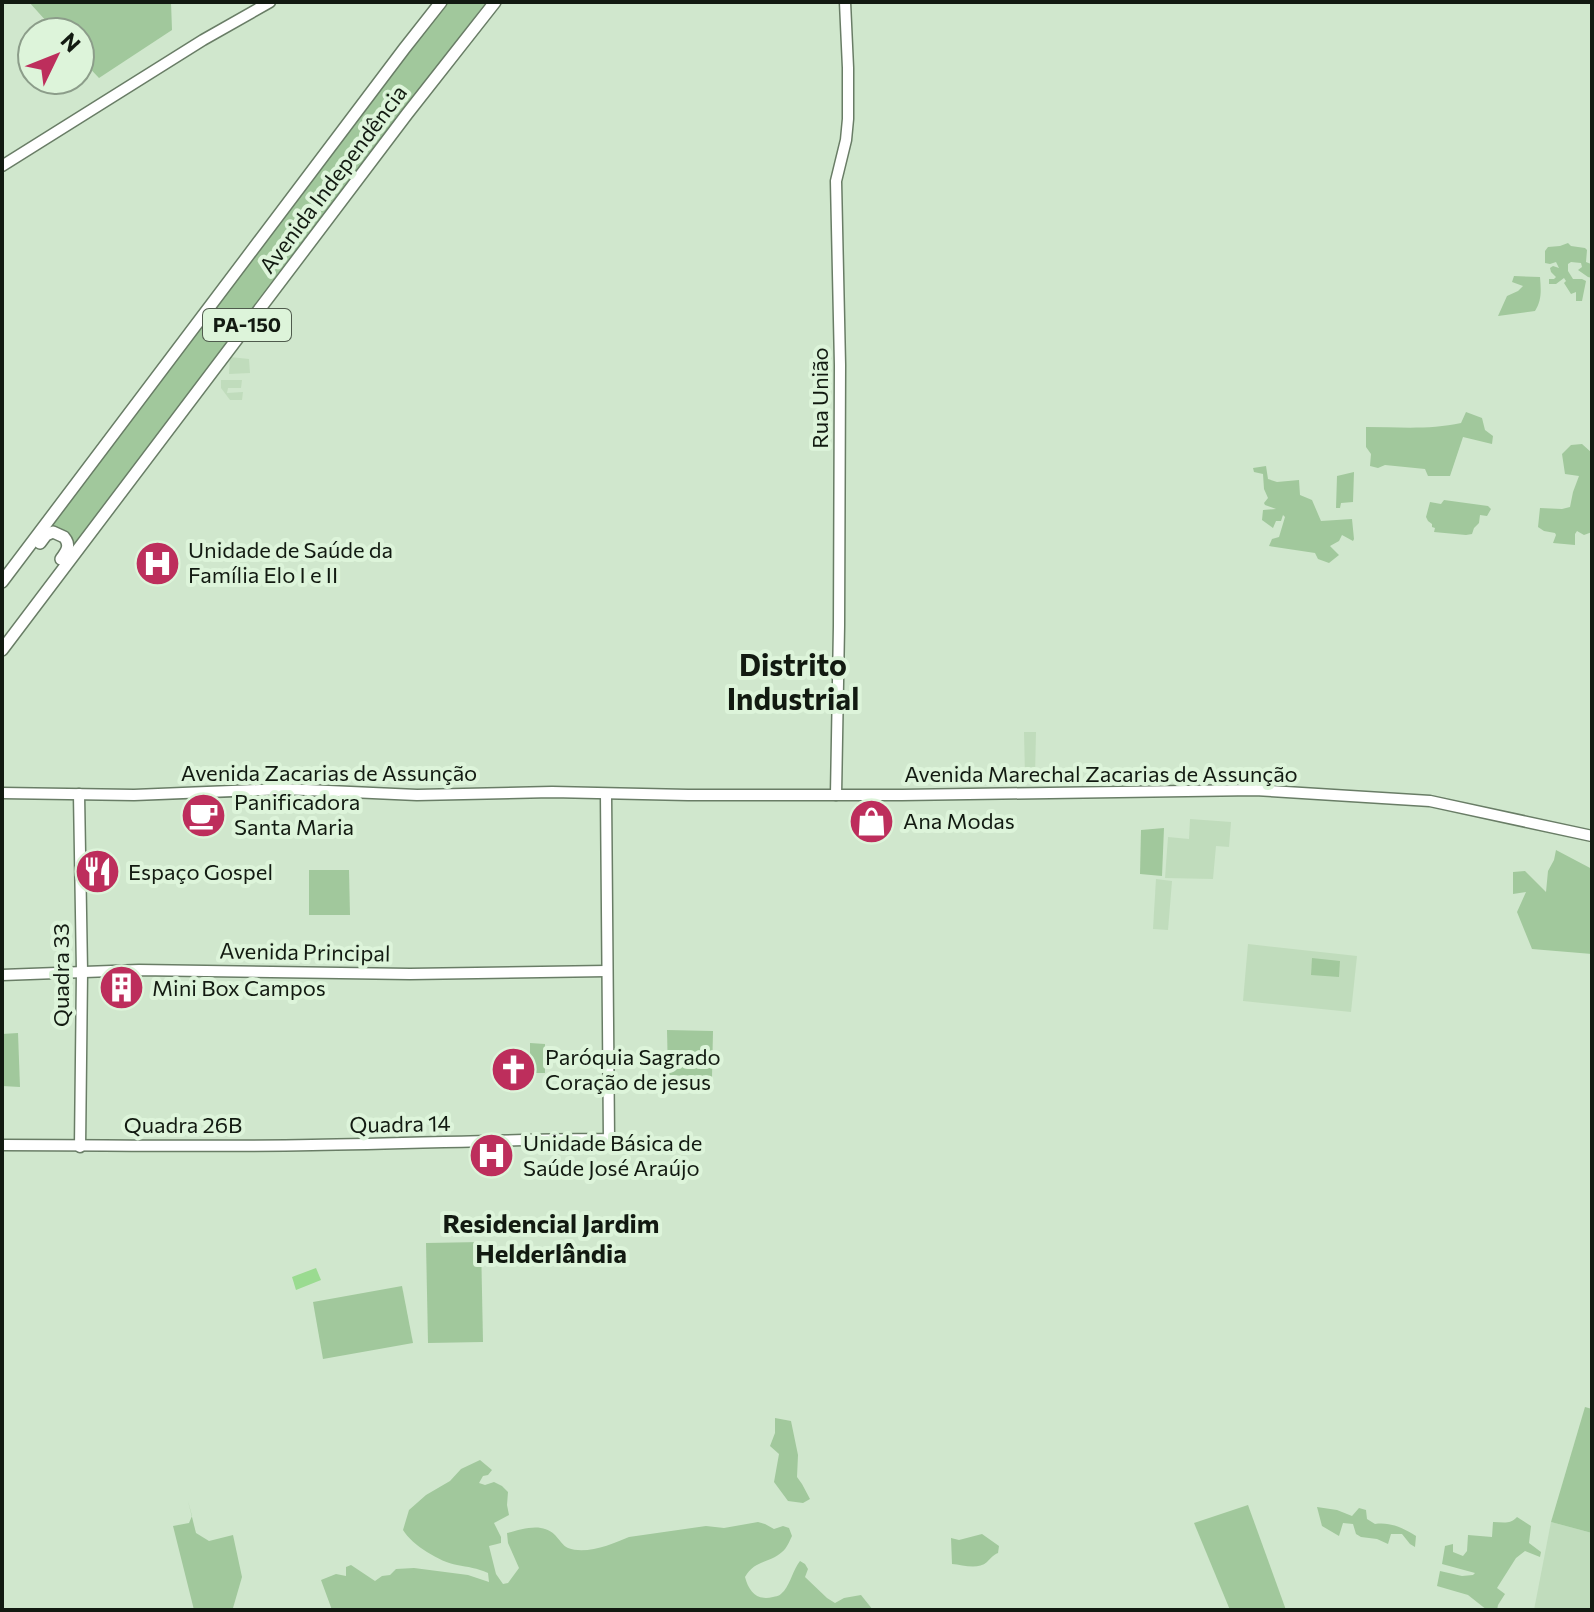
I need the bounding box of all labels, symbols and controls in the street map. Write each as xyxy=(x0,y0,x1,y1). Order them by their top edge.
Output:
north arrow xyxy=(16,16,96,96)
text: N xyxy=(55,27,86,57)
street label: Avenida Independência xyxy=(253,79,412,278)
road number: PA-150 xyxy=(203,309,291,341)
street label: Rua União xyxy=(806,347,833,449)
place label: Unidade de Saúde da Família Elo I e II xyxy=(188,536,393,588)
hospital icon: Unidade de Saúde da Família Elo I e II xyxy=(133,539,181,587)
district label: Distrito Industrial xyxy=(727,645,859,716)
street label: Avenida Zacarias de Assunção xyxy=(181,759,477,786)
street label: Avenida Marechal Zacarias de Assunção xyxy=(904,760,1298,787)
place label: Panificadora Santa Maria xyxy=(234,788,360,840)
cafe icon: Panificadora Santa Maria xyxy=(179,791,227,839)
shop icon: Ana Modas xyxy=(848,797,896,845)
place label: Ana Modas xyxy=(903,807,1015,834)
restaurant icon: Espaço Gospel xyxy=(73,848,121,896)
place label: Espaço Gospel xyxy=(128,858,273,885)
street label: Quadra 33 xyxy=(47,923,74,1027)
street label: Avenida Principal xyxy=(219,937,391,966)
building icon: Mini Box Campos xyxy=(97,964,145,1012)
place label: Mini Box Campos xyxy=(152,974,326,1001)
place label: Paróquia Sagrado Coração de jesus xyxy=(545,1043,721,1095)
church icon: Paróquia Sagrado Coração de jesus xyxy=(490,1046,538,1094)
street label: Quadra 14 xyxy=(349,1109,451,1138)
street label: Quadra 26B xyxy=(124,1111,242,1138)
place label: Unidade Básica de Saúde José Araújo xyxy=(523,1129,702,1181)
hospital icon: Unidade Básica de Saúde José Araújo xyxy=(468,1132,516,1180)
district label: Residencial Jardim Helderlândia xyxy=(442,1207,660,1268)

